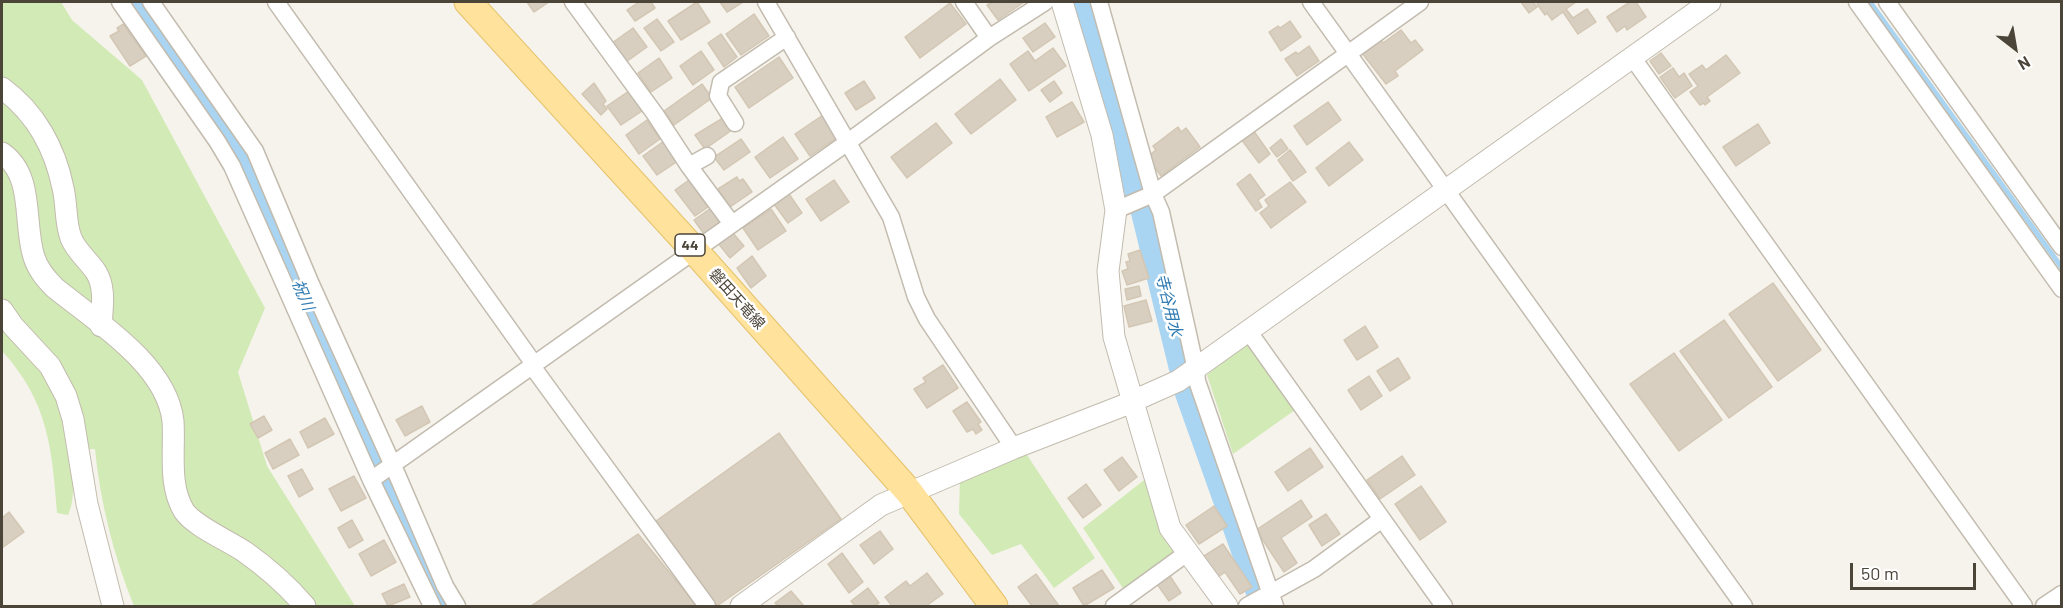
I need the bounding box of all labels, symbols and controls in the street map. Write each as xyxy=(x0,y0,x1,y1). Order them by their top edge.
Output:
north arrow xyxy=(1985,18,2045,78)
text: N xyxy=(2015,53,2034,75)
road number: 44 xyxy=(675,234,705,256)
street label: 磐田天竜線 xyxy=(705,265,769,333)
water label: 寺谷用水 xyxy=(1152,272,1186,338)
water label: 祝川 xyxy=(288,277,318,313)
scale bar xyxy=(1853,551,1979,589)
text: 50 m xyxy=(1861,562,1899,584)

